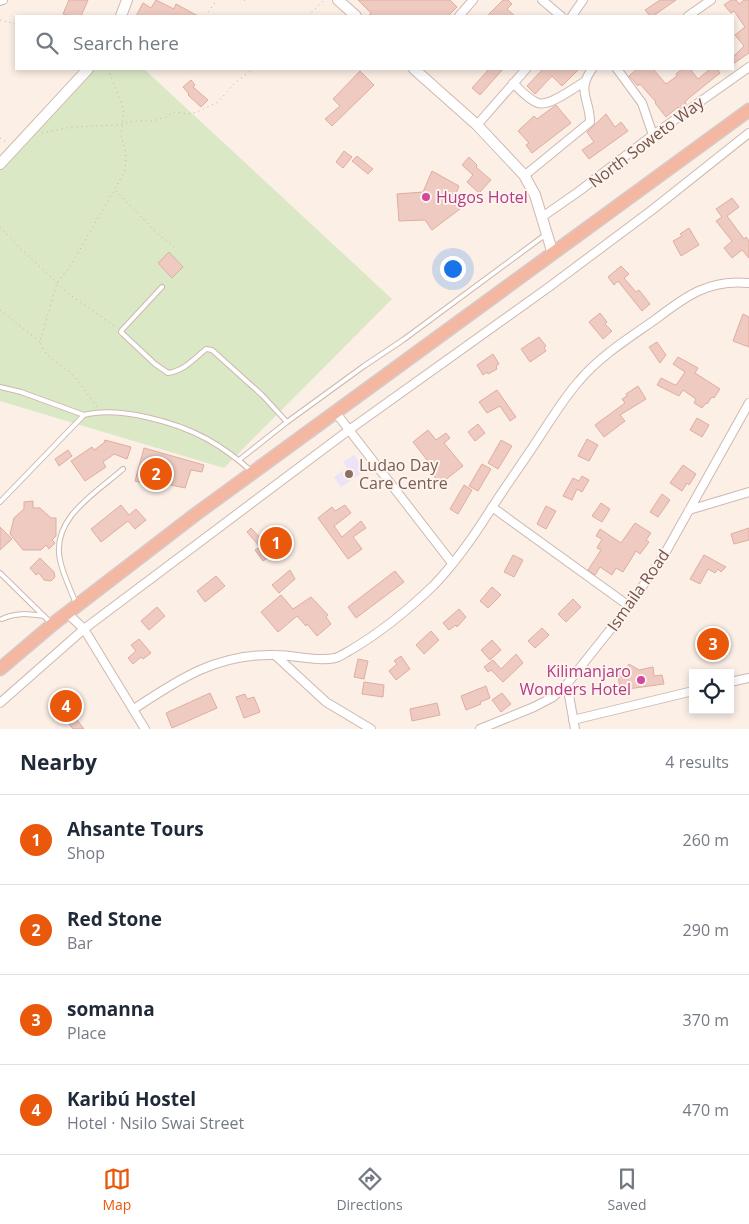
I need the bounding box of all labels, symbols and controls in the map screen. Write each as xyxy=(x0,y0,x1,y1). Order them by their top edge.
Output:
search box xyxy=(15,15,734,70)
icon: search xyxy=(33,29,61,57)
text: Search here xyxy=(73,30,179,56)
street label: North Soweto Way xyxy=(584,91,709,193)
place label: Hugos Hotel xyxy=(436,186,528,208)
marker: Hugos Hotel xyxy=(420,191,432,203)
your location xyxy=(440,256,466,282)
place label: Ludao Day Care Centre xyxy=(359,454,448,494)
pin: 2 xyxy=(140,455,172,493)
marker: Ludao Day Care Centre xyxy=(343,468,355,480)
pin: 1 xyxy=(260,524,292,562)
street label: Ismaila Road xyxy=(602,545,674,635)
pin: 3 xyxy=(697,625,729,663)
place label: Kilimanjaro Wonders Hotel xyxy=(520,660,631,700)
map controls xyxy=(689,669,734,714)
button: locate xyxy=(689,669,734,714)
marker: Kilimanjaro Wonders Hotel xyxy=(635,674,647,686)
pin: 4 xyxy=(50,687,82,725)
text: Nearby xyxy=(20,748,97,776)
text: 4 results xyxy=(665,751,729,773)
text: Ahsante Tours xyxy=(67,816,204,842)
text: 1 xyxy=(31,829,41,851)
text: 260 m xyxy=(683,829,729,851)
text: Shop xyxy=(67,842,105,864)
text: Red Stone xyxy=(67,906,162,932)
text: 2 xyxy=(31,919,41,941)
text: 290 m xyxy=(683,919,729,941)
text: Bar xyxy=(67,932,93,954)
text: somanna xyxy=(67,996,155,1022)
text: 3 xyxy=(31,1009,41,1031)
text: 370 m xyxy=(683,1009,729,1031)
text: Place xyxy=(67,1022,106,1044)
text: Karibú Hostel xyxy=(67,1086,196,1112)
text: 4 xyxy=(31,1099,41,1121)
text: 470 m xyxy=(683,1099,729,1121)
text: Hotel · Nsilo Swai Street xyxy=(67,1112,244,1134)
tab: Map xyxy=(102,1165,131,1214)
tab: Directions xyxy=(336,1165,403,1214)
tab: Saved xyxy=(608,1165,646,1214)

